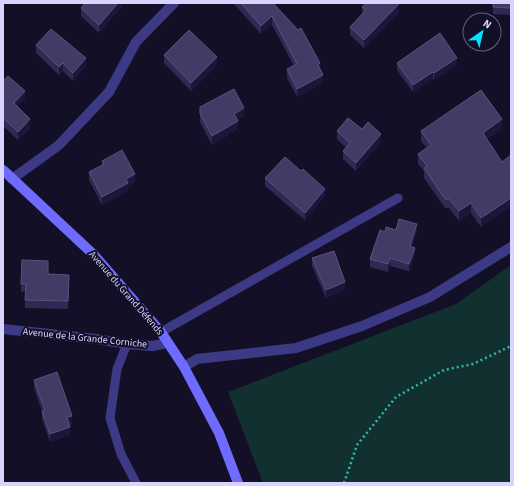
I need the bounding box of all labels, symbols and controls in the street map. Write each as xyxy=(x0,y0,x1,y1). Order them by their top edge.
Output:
north arrow xyxy=(462,12,502,52)
text: N xyxy=(480,16,495,32)
street label: Avenue du Grand Défends xyxy=(85,248,167,338)
street label: Avenue de la Grande Corniche xyxy=(22,325,148,351)

